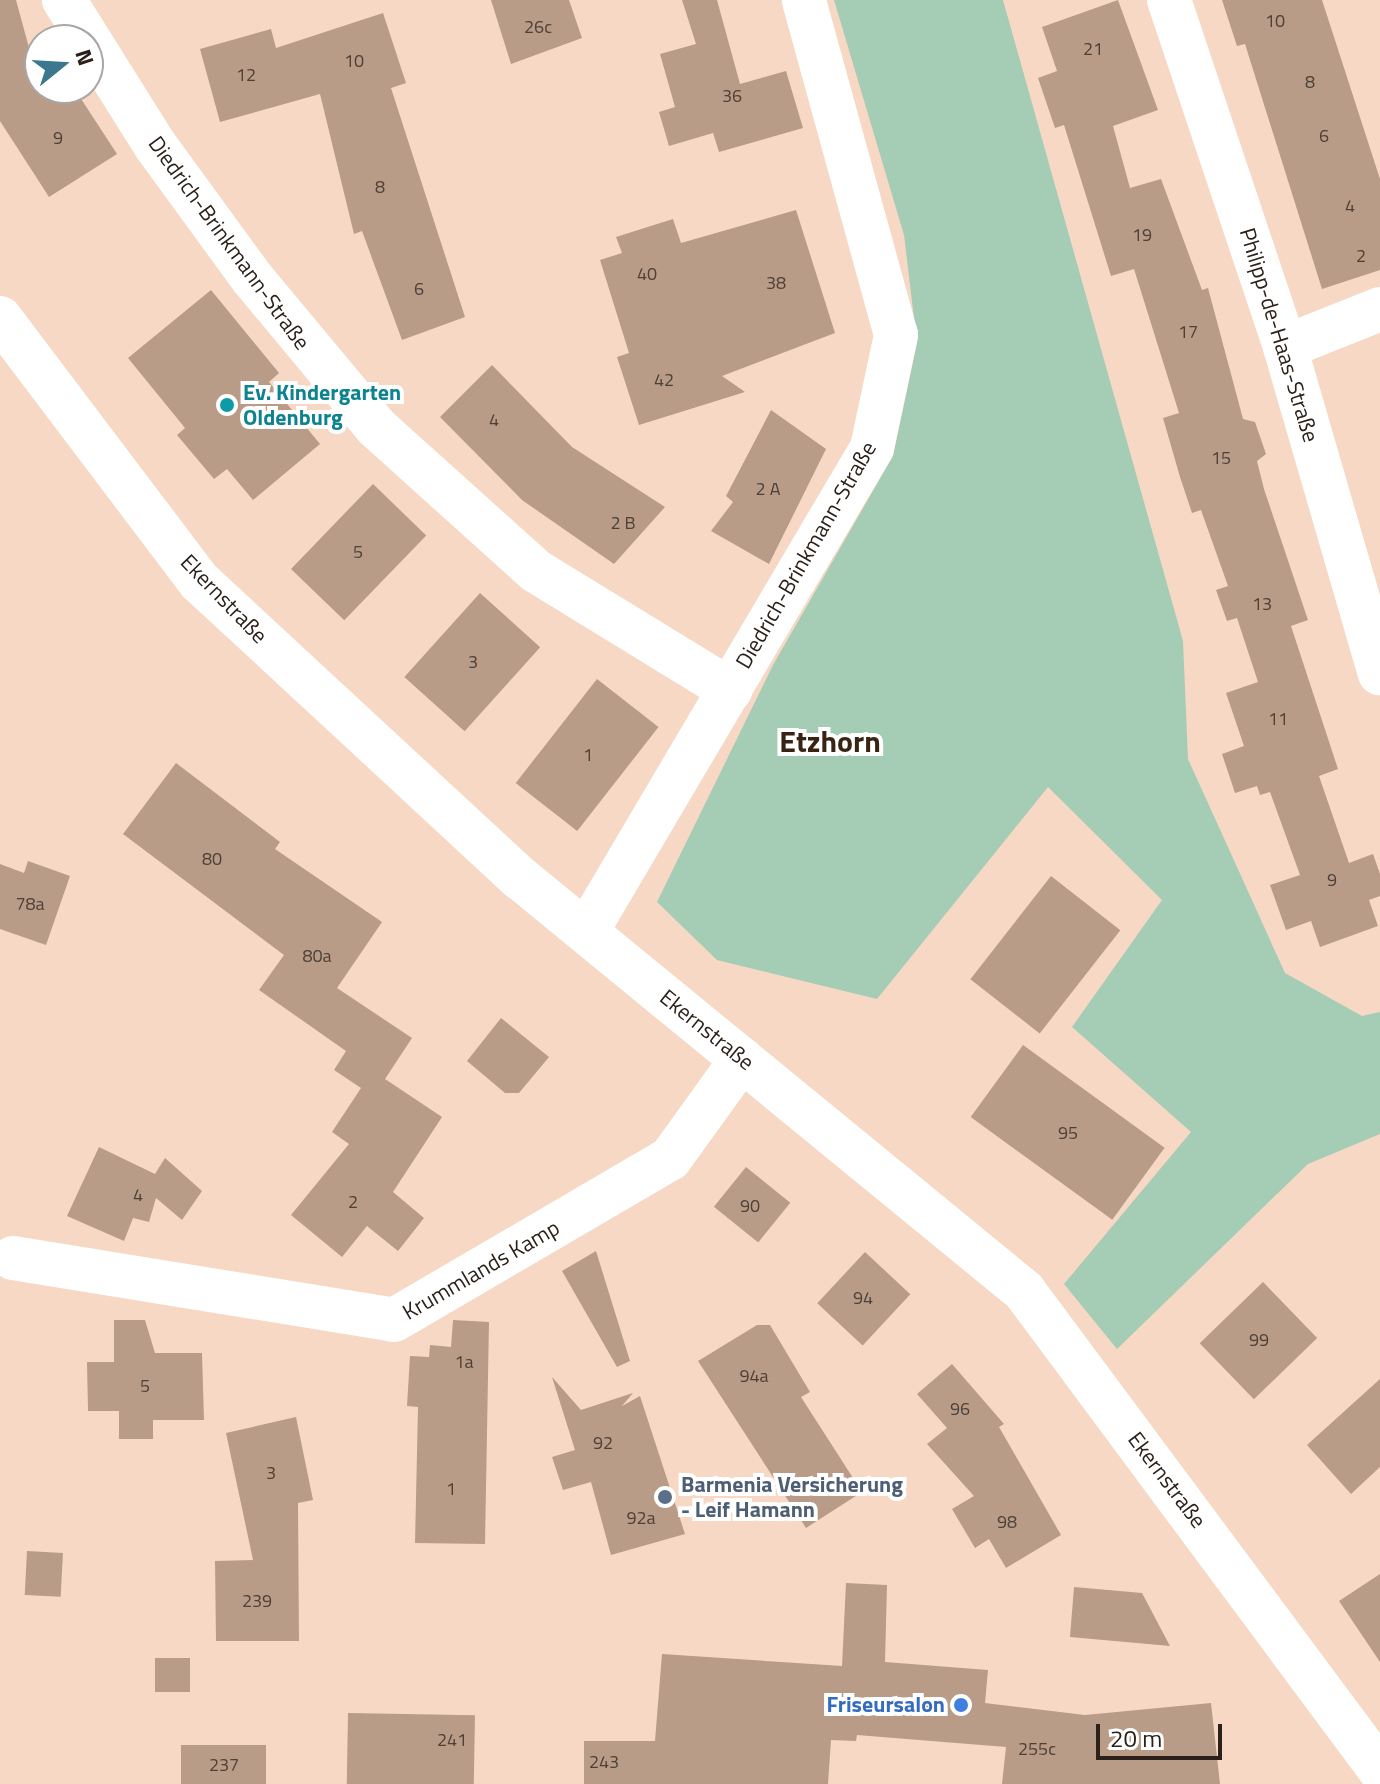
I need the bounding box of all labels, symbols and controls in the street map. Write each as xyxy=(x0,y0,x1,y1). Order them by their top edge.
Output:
house number: 10 xyxy=(1265,10,1285,32)
house number: 26c xyxy=(524,16,552,38)
north arrow xyxy=(24,24,104,104)
house number: 21 xyxy=(1083,38,1103,60)
text: N xyxy=(66,45,103,70)
house number: 10 xyxy=(344,50,364,72)
house number: 12 xyxy=(236,64,256,86)
house number: 8 xyxy=(1305,71,1315,93)
house number: 36 xyxy=(722,85,742,107)
house number: 6 xyxy=(1319,125,1329,147)
house number: 9 xyxy=(53,127,63,149)
street label: Diedrich-Brinkmann-Straße xyxy=(143,131,315,355)
house number: 8 xyxy=(375,176,385,198)
house number: 4 xyxy=(1345,195,1355,217)
house number: 19 xyxy=(1132,224,1152,246)
street label: Philipp-de-Haas-Straße xyxy=(1234,225,1324,445)
house number: 2 xyxy=(1356,245,1366,267)
house number: 40 xyxy=(637,263,657,285)
house number: 38 xyxy=(766,272,786,294)
house number: 6 xyxy=(414,278,424,300)
house number: 17 xyxy=(1178,321,1198,343)
house number: 42 xyxy=(654,369,674,391)
place label: Ev. Kindergarten Oldenburg xyxy=(243,379,401,430)
marker: Ev. Kindergarten Oldenburg xyxy=(218,396,236,414)
house number: 4 xyxy=(489,409,499,431)
street label: Diedrich-Brinkmann-Straße xyxy=(730,437,882,673)
house number: 15 xyxy=(1211,447,1231,469)
house number: 2 A xyxy=(756,478,780,500)
house number: 2 B xyxy=(610,512,636,534)
house number: 5 xyxy=(353,541,363,563)
street label: Ekernstraße xyxy=(175,549,273,649)
house number: 13 xyxy=(1252,593,1272,615)
house number: 3 xyxy=(468,651,478,673)
house number: 11 xyxy=(1268,708,1288,730)
district label: Etzhorn xyxy=(779,723,881,759)
house number: 1 xyxy=(583,744,593,766)
house number: 80 xyxy=(202,848,222,870)
house number: 9 xyxy=(1327,869,1337,891)
house number: 78a xyxy=(15,893,45,915)
house number: 80a xyxy=(302,945,332,967)
street label: Ekernstraße xyxy=(655,984,759,1076)
house number: 95 xyxy=(1058,1122,1078,1144)
house number: 4 xyxy=(133,1184,143,1206)
house number: 2 xyxy=(348,1191,358,1213)
house number: 90 xyxy=(740,1195,760,1217)
street label: Krummlands Kamp xyxy=(398,1214,564,1326)
house number: 94 xyxy=(853,1287,873,1309)
house number: 99 xyxy=(1249,1329,1269,1351)
house number: 1a xyxy=(454,1351,474,1373)
house number: 94a xyxy=(739,1365,769,1387)
house number: 5 xyxy=(140,1375,150,1397)
house number: 96 xyxy=(950,1398,970,1420)
street label: Ekernstraße xyxy=(1122,1427,1212,1533)
house number: 92 xyxy=(593,1432,613,1454)
house number: 3 xyxy=(266,1462,276,1484)
place label: Barmenia Versicherung - Leif Hamann xyxy=(681,1471,903,1522)
house number: 1 xyxy=(446,1478,456,1500)
marker: Barmenia Versicherung - Leif Hamann xyxy=(656,1488,674,1506)
house number: 92a xyxy=(626,1507,656,1529)
house number: 98 xyxy=(997,1511,1017,1533)
house number: 239 xyxy=(242,1590,272,1612)
place label: Friseursalon xyxy=(826,1692,945,1718)
marker: Friseursalon xyxy=(952,1696,970,1714)
scale bar xyxy=(1100,1708,1226,1758)
text: 20 m xyxy=(1110,1720,1162,1756)
house number: 241 xyxy=(437,1729,467,1751)
house number: 255c xyxy=(1018,1738,1056,1760)
house number: 243 xyxy=(589,1751,619,1773)
house number: 237 xyxy=(209,1754,239,1776)

